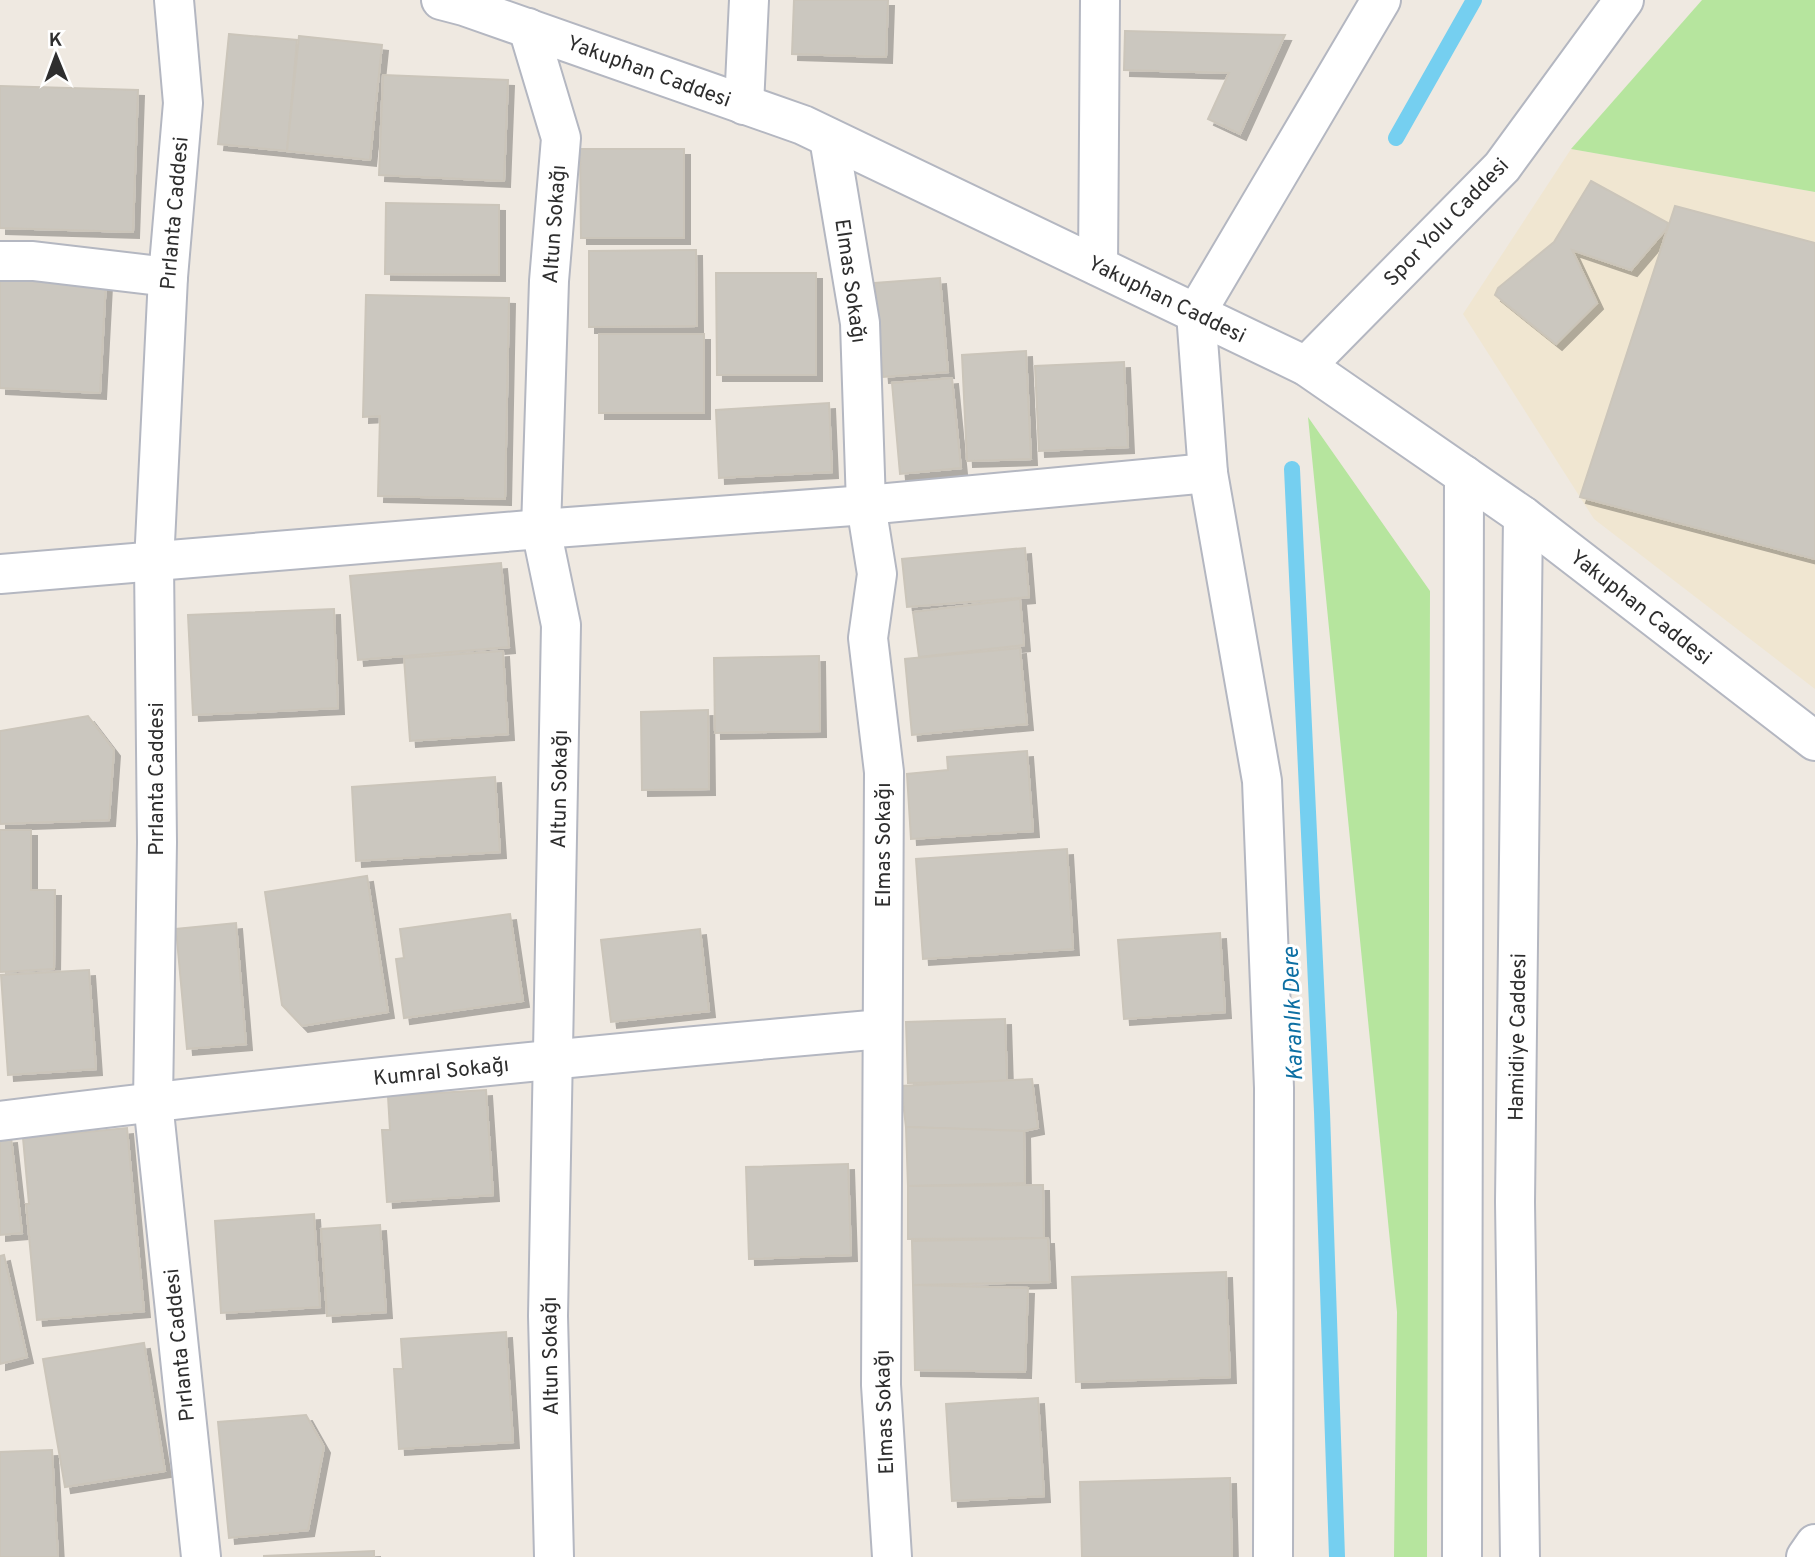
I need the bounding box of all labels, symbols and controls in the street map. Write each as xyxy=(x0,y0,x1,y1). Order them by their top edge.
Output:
north arrow xyxy=(21,21,91,91)
text: K xyxy=(49,29,63,53)
street label: Yakuphan Caddesi xyxy=(563,30,734,115)
street label: Pırlanta Caddesi xyxy=(155,135,196,291)
street label: Spor Yolu Caddesi xyxy=(1379,153,1515,293)
street label: Altun Sokağı xyxy=(538,164,573,284)
street label: Elmas Sokağı xyxy=(827,217,872,345)
street label: Yakuphan Caddesi xyxy=(1083,250,1250,350)
street label: Yakuphan Caddesi xyxy=(1564,544,1716,672)
street label: Pırlanta Caddesi xyxy=(144,702,171,856)
street label: Altun Sokağı xyxy=(546,729,575,849)
street label: Elmas Sokağı xyxy=(871,783,898,908)
water label: Karanlık Dere xyxy=(1278,945,1311,1081)
street label: Hamidiye Caddesi xyxy=(1504,953,1533,1121)
street label: Kumral Sokağı xyxy=(372,1052,510,1093)
street label: Pırlanta Caddesi xyxy=(159,1267,202,1423)
street label: Altun Sokağı xyxy=(537,1296,566,1416)
street label: Elmas Sokağı xyxy=(870,1349,901,1475)

